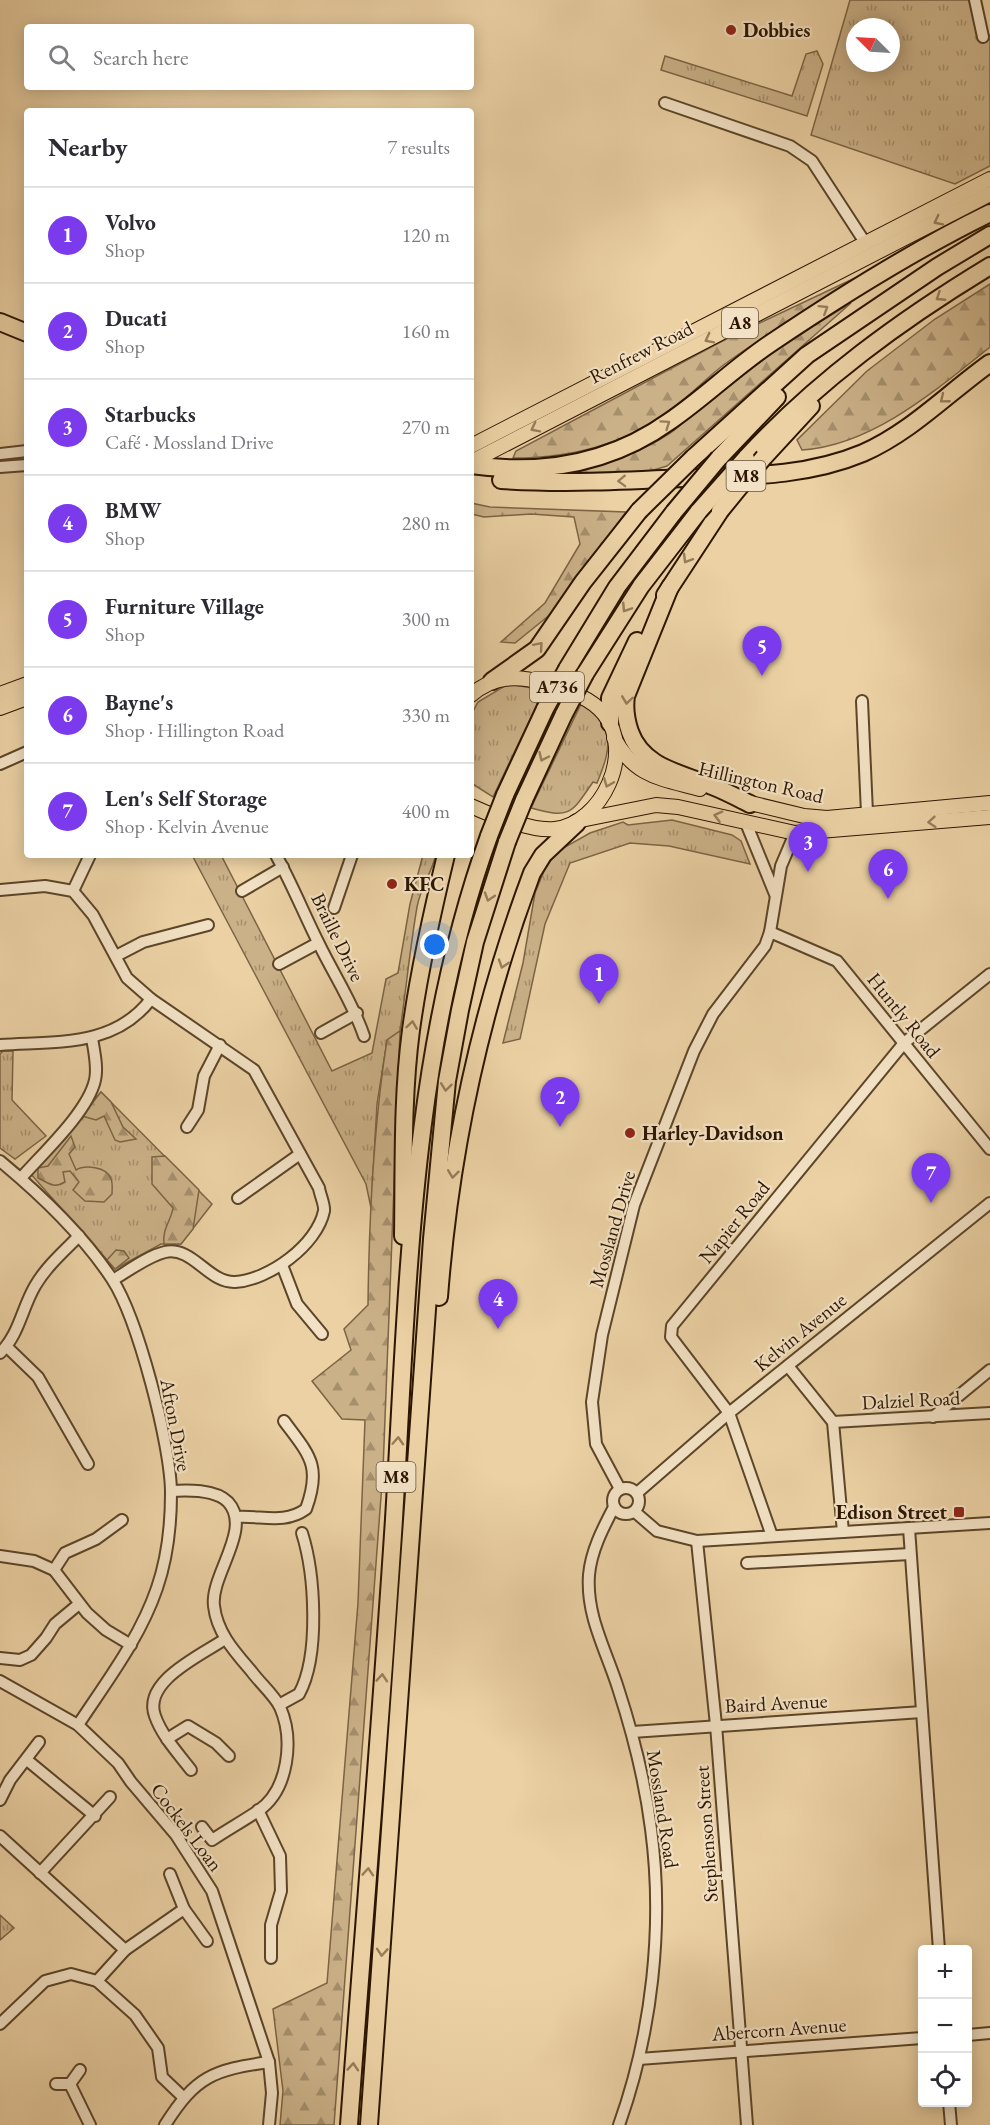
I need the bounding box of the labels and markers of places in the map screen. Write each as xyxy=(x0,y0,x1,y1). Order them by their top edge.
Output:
place label: Dobbies xyxy=(743,17,811,43)
marker: Dobbies xyxy=(724,23,738,37)
pin: 5 xyxy=(742,626,782,676)
pin: 3 xyxy=(788,822,828,872)
pin: 6 xyxy=(868,850,908,899)
place label: KFC xyxy=(404,871,444,897)
marker: KFC xyxy=(385,877,399,891)
pin: 1 xyxy=(580,954,618,1004)
pin: 2 xyxy=(540,1078,580,1127)
place label: Harley-Davidson xyxy=(642,1120,784,1146)
marker: Harley-Davidson xyxy=(623,1126,637,1140)
pin: 7 xyxy=(912,1154,950,1203)
pin: 4 xyxy=(478,1280,518,1329)
place label: Edison Street xyxy=(836,1499,947,1525)
marker: Edison Street xyxy=(952,1505,966,1519)

